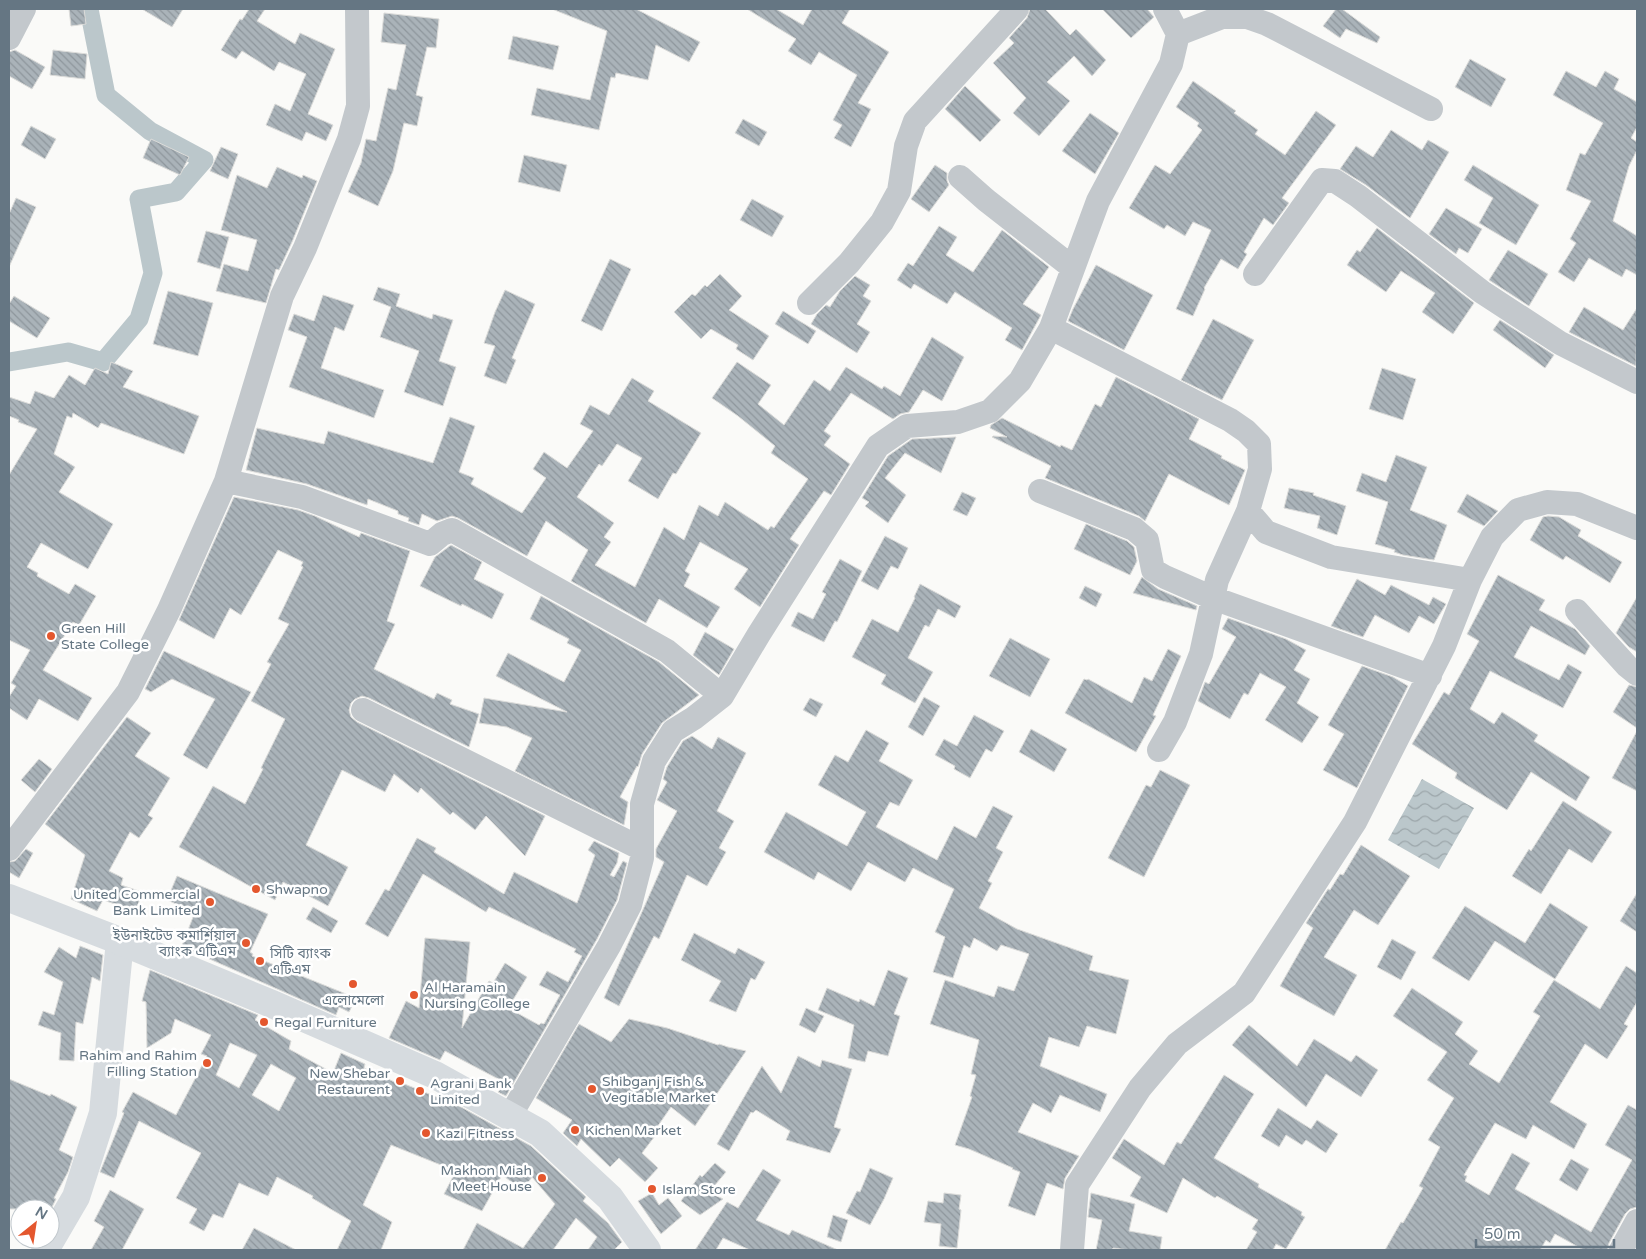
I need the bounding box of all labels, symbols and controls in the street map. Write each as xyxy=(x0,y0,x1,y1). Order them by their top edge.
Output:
place label: Green Hill State College xyxy=(61,620,149,653)
marker: Green Hill State College xyxy=(45,630,57,642)
place label: Shwapno xyxy=(266,881,328,898)
marker: Shwapno xyxy=(250,883,262,895)
place label: United Commercial Bank Limited xyxy=(73,886,200,919)
marker: United Commercial Bank Limited xyxy=(204,896,216,908)
place label: ইউনাইটেড কমার্শিয়াল ব্যাংক এটিএম xyxy=(112,926,237,960)
marker: ইউনাইটেড কমার্শিয়াল ব্যাংক এটিএম xyxy=(240,937,252,949)
place label: সিটি ব্যাংক এটিএম xyxy=(269,945,331,978)
marker: সিটি ব্যাংক এটিএম xyxy=(254,955,266,967)
marker: এলোমেলো xyxy=(347,978,359,990)
place label: Al Haramain Nursing College xyxy=(424,979,530,1012)
marker: Al Haramain Nursing College xyxy=(408,989,420,1001)
place label: এলোমেলো xyxy=(322,992,384,1009)
place label: Regal Furniture xyxy=(274,1014,377,1031)
marker: Regal Furniture xyxy=(258,1016,270,1028)
place label: Rahim and Rahim Filling Station xyxy=(79,1047,197,1080)
marker: Rahim and Rahim Filling Station xyxy=(201,1057,213,1069)
place label: New Shebar Restaurent xyxy=(309,1065,391,1098)
place label: Shibganj Fish & Vegitable Market xyxy=(602,1073,716,1106)
marker: New Shebar Restaurent xyxy=(394,1075,406,1087)
place label: Agrani Bank Limited xyxy=(430,1075,512,1108)
marker: Shibganj Fish & Vegitable Market xyxy=(586,1083,598,1095)
marker: Agrani Bank Limited xyxy=(414,1085,426,1097)
place label: Kichen Market xyxy=(585,1122,682,1139)
marker: Kichen Market xyxy=(569,1124,581,1136)
place label: Kazi Fitness xyxy=(436,1125,515,1142)
marker: Kazi Fitness xyxy=(420,1127,432,1139)
place label: Makhon Miah Meet House xyxy=(441,1162,532,1195)
marker: Makhon Miah Meet House xyxy=(536,1172,548,1184)
place label: Islam Store xyxy=(662,1181,736,1198)
marker: Islam Store xyxy=(646,1183,658,1195)
north arrow xyxy=(10,1199,60,1249)
text: N xyxy=(32,1203,50,1223)
scale bar xyxy=(1476,1216,1614,1248)
text: 50 m xyxy=(1484,1225,1521,1243)

